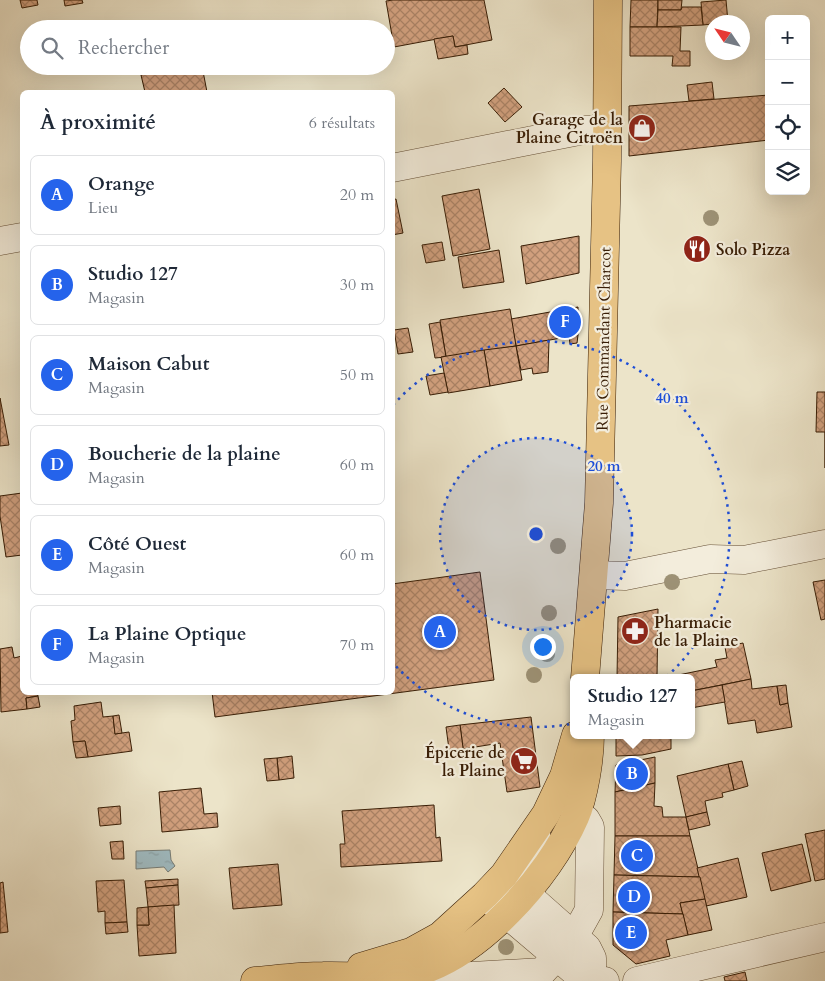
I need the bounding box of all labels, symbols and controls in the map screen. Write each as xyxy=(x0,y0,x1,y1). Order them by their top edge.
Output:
north arrow xyxy=(705,15,750,60)
map controls xyxy=(765,15,810,195)
button: + xyxy=(765,15,810,60)
search box xyxy=(20,20,395,75)
icon: search xyxy=(38,34,66,62)
text: Rechercher xyxy=(78,35,169,61)
button: − xyxy=(765,60,810,105)
button: locate xyxy=(765,105,810,150)
text: À proximité xyxy=(40,108,156,137)
place label: Garage de la Plaine Citroën xyxy=(516,109,624,149)
text: 6 résultats xyxy=(309,112,375,134)
shop icon: Garage de la Plaine Citroën xyxy=(627,113,657,143)
button: layers xyxy=(765,150,810,195)
text: Orange xyxy=(88,171,155,197)
text: A xyxy=(51,184,63,206)
text: 20 m xyxy=(340,184,374,206)
text: Lieu xyxy=(88,197,118,219)
restaurant icon: Solo Pizza xyxy=(682,234,712,264)
place label: Solo Pizza xyxy=(716,239,790,261)
street label: Rue Commandant Charcot xyxy=(591,247,617,431)
text: Studio 127 xyxy=(88,261,178,287)
text: B xyxy=(51,274,63,296)
text: 30 m xyxy=(340,274,374,296)
text: Magasin xyxy=(88,287,145,309)
pin: F xyxy=(549,303,581,341)
text: Maison Cabut xyxy=(88,351,209,377)
text: C xyxy=(51,364,63,386)
text: 50 m xyxy=(340,364,374,386)
text: Magasin xyxy=(88,377,145,399)
text: 40 m xyxy=(655,388,689,408)
text: Boucherie de la plaine xyxy=(88,441,281,467)
text: D xyxy=(50,454,64,476)
text: 60 m xyxy=(340,454,374,476)
text: 20 m xyxy=(587,456,621,476)
text: Magasin xyxy=(88,467,145,489)
centre of rings xyxy=(527,525,545,543)
text: Côté Ouest xyxy=(88,531,186,557)
text: E xyxy=(52,544,62,566)
text: 60 m xyxy=(340,544,374,566)
text: Magasin xyxy=(88,557,145,579)
place label: Pharmacie de la Plaine xyxy=(654,612,738,652)
pin: A xyxy=(424,613,456,651)
pharmacy icon: Pharmacie de la Plaine xyxy=(620,616,650,646)
text: La Plaine Optique xyxy=(88,621,246,647)
text: F xyxy=(52,634,62,656)
text: 70 m xyxy=(340,634,374,656)
your location xyxy=(530,634,556,660)
text: Magasin xyxy=(88,647,145,669)
popup xyxy=(570,674,695,739)
text: Studio 127 xyxy=(588,683,677,709)
text: Magasin xyxy=(588,709,644,731)
place label: Épicerie de la Plaine xyxy=(425,741,505,782)
supermarket icon: Épicerie de la Plaine xyxy=(509,746,539,776)
pin: B xyxy=(616,755,648,793)
pin: C xyxy=(621,837,653,875)
pin: D xyxy=(618,878,650,916)
pin: E xyxy=(615,914,647,952)

